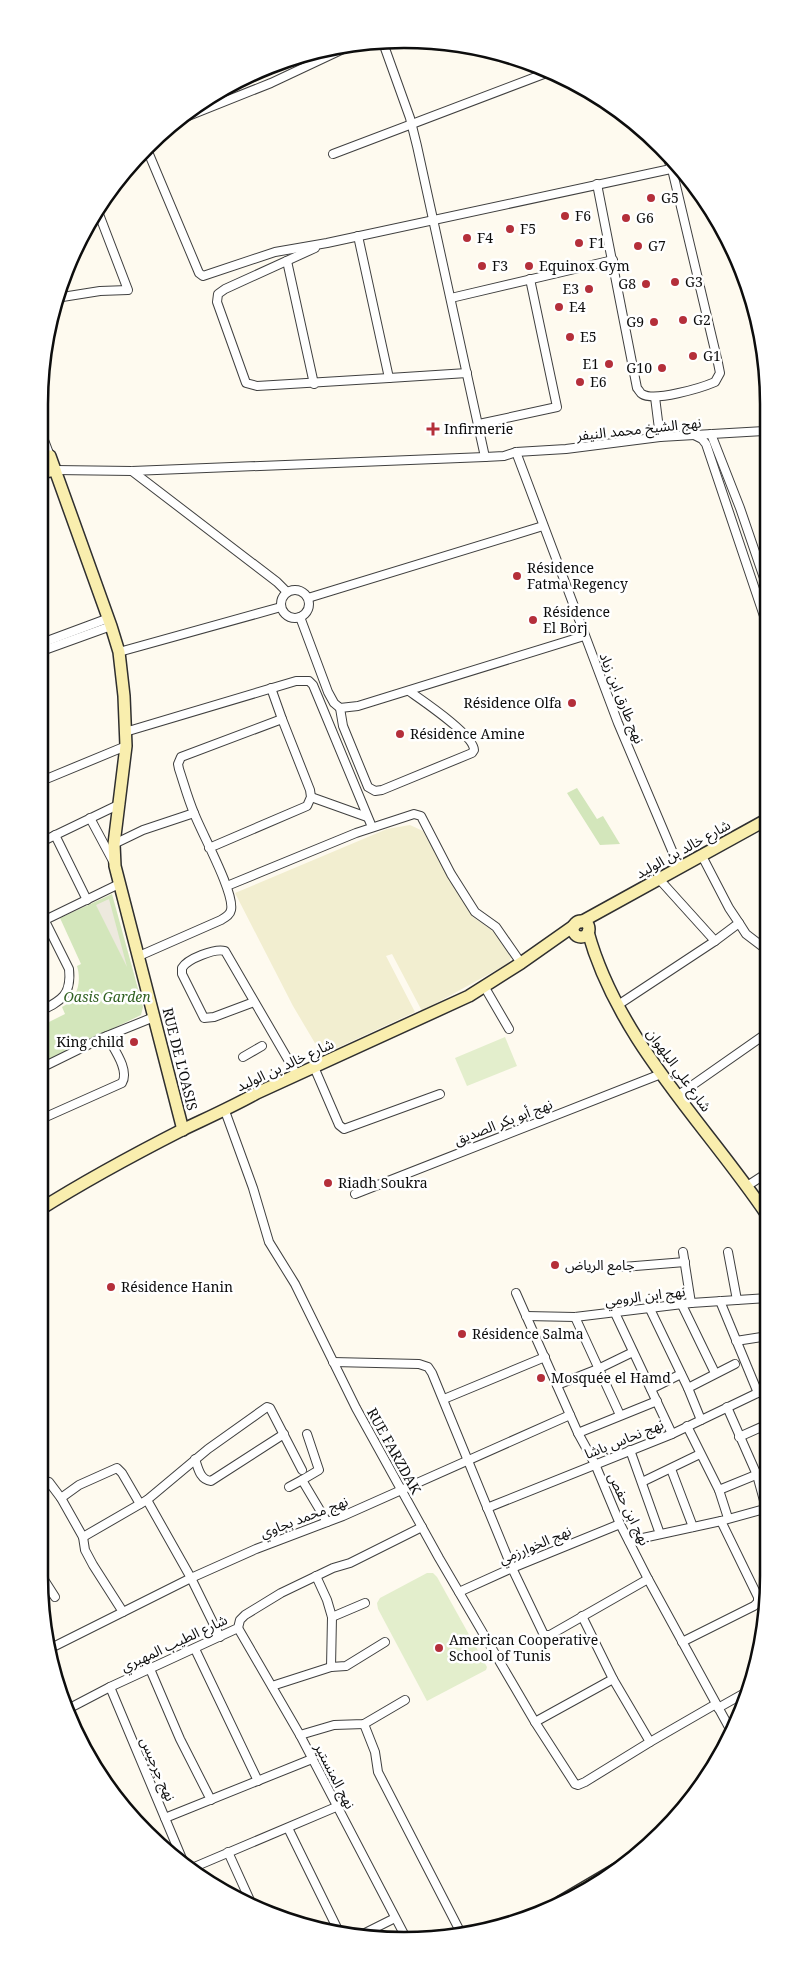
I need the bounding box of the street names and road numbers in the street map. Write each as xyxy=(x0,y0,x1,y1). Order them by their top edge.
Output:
street label: نهج الشيخ محمد النيفر xyxy=(575,412,703,447)
street label: نهج طارق ابن زياد xyxy=(594,649,650,747)
street label: شارع خالد بن الوليد xyxy=(632,815,734,884)
street label: RUE DE L'OASIS xyxy=(159,1005,202,1112)
street label: شارع علي البلهوان xyxy=(641,1024,716,1117)
street label: شارع خالد بن الوليد xyxy=(233,1034,337,1097)
street label: نهج أبو بكر الصديق xyxy=(451,1094,556,1151)
street label: نهج ابن الرومي xyxy=(604,1281,687,1312)
street label: RUE FARZDAK xyxy=(363,1404,426,1497)
street label: نهج نحاس باشا xyxy=(581,1414,667,1465)
street label: نهج ابن حفص xyxy=(602,1469,655,1550)
street label: نهج محمد بجاوي xyxy=(257,1491,352,1544)
street label: نهج الخوارزمي xyxy=(496,1521,575,1570)
street label: شارع الطيب المهيري xyxy=(117,1610,231,1678)
street label: نهج جرجيس xyxy=(135,1734,181,1805)
street label: نهج المنستير xyxy=(309,1739,360,1813)

